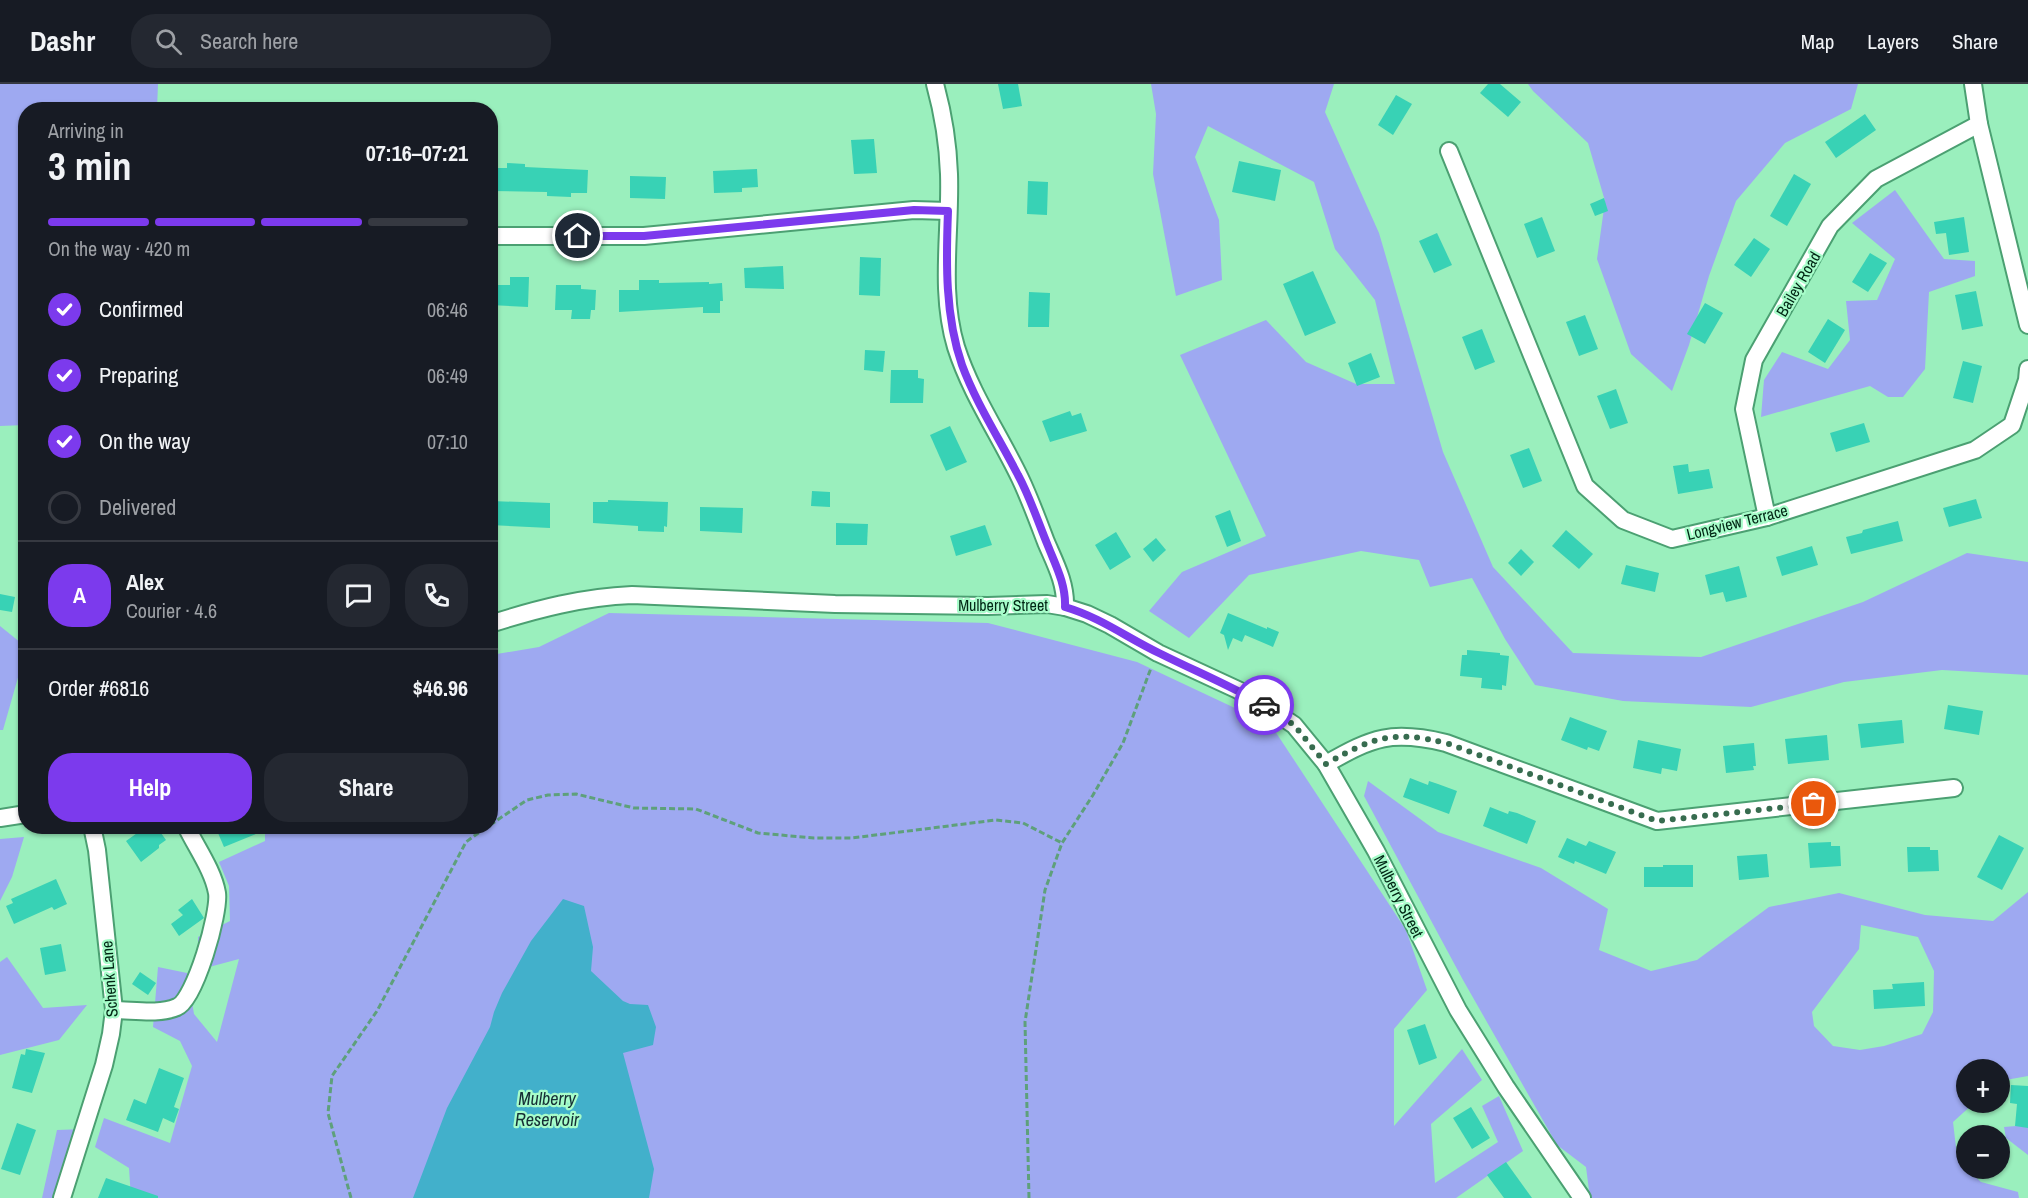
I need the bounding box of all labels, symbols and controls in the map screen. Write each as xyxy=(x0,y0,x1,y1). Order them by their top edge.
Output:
search box xyxy=(131,14,551,68)
text: Dashr xyxy=(30,22,95,60)
icon: search xyxy=(152,25,185,58)
text: Search here xyxy=(200,26,298,56)
text: Map xyxy=(1801,27,1834,56)
text: Layers xyxy=(1867,27,1919,56)
text: Share xyxy=(1952,27,1998,56)
text: Arriving in xyxy=(48,117,124,144)
text: 07:16–07:21 xyxy=(366,138,468,168)
text: 3 min xyxy=(48,140,132,192)
pin xyxy=(552,210,603,261)
icon: home xyxy=(561,219,594,252)
text: On the way · 420 m xyxy=(48,235,190,262)
street label: Bailey Road xyxy=(1771,248,1825,320)
icon: check xyxy=(48,293,81,326)
text: Confirmed xyxy=(99,294,183,324)
text: 06:46 xyxy=(427,296,468,323)
icon: check xyxy=(48,359,81,392)
text: Preparing xyxy=(99,360,178,390)
text: 06:49 xyxy=(427,362,468,389)
icon: check xyxy=(48,425,81,458)
text: On the way xyxy=(99,426,190,456)
text: 07:10 xyxy=(427,428,468,455)
text: Delivered xyxy=(99,492,176,522)
street label: Longview Terrace xyxy=(1684,499,1790,545)
button: chat xyxy=(327,564,390,627)
button: phone xyxy=(405,564,468,627)
text: Alex xyxy=(126,567,164,597)
text: A xyxy=(73,580,86,610)
street label: Mulberry Street xyxy=(958,594,1048,616)
text: Courier · 4.6 xyxy=(126,597,217,624)
text: Order #6816 xyxy=(48,673,149,703)
text: $46.96 xyxy=(413,673,468,703)
courier xyxy=(1234,675,1294,735)
icon: car xyxy=(1248,689,1281,722)
button: Help xyxy=(48,753,252,822)
button: Share xyxy=(264,753,468,822)
pin xyxy=(1788,778,1839,829)
icon: bag xyxy=(1797,787,1830,820)
street label: Mulberry Street xyxy=(1369,851,1429,941)
street label: Schenk Lane xyxy=(95,940,123,1018)
map controls xyxy=(1956,1059,2010,1179)
button: + xyxy=(1956,1059,2010,1113)
water label: Mulberry Reservoir xyxy=(515,1086,580,1132)
button: − xyxy=(1956,1125,2010,1179)

